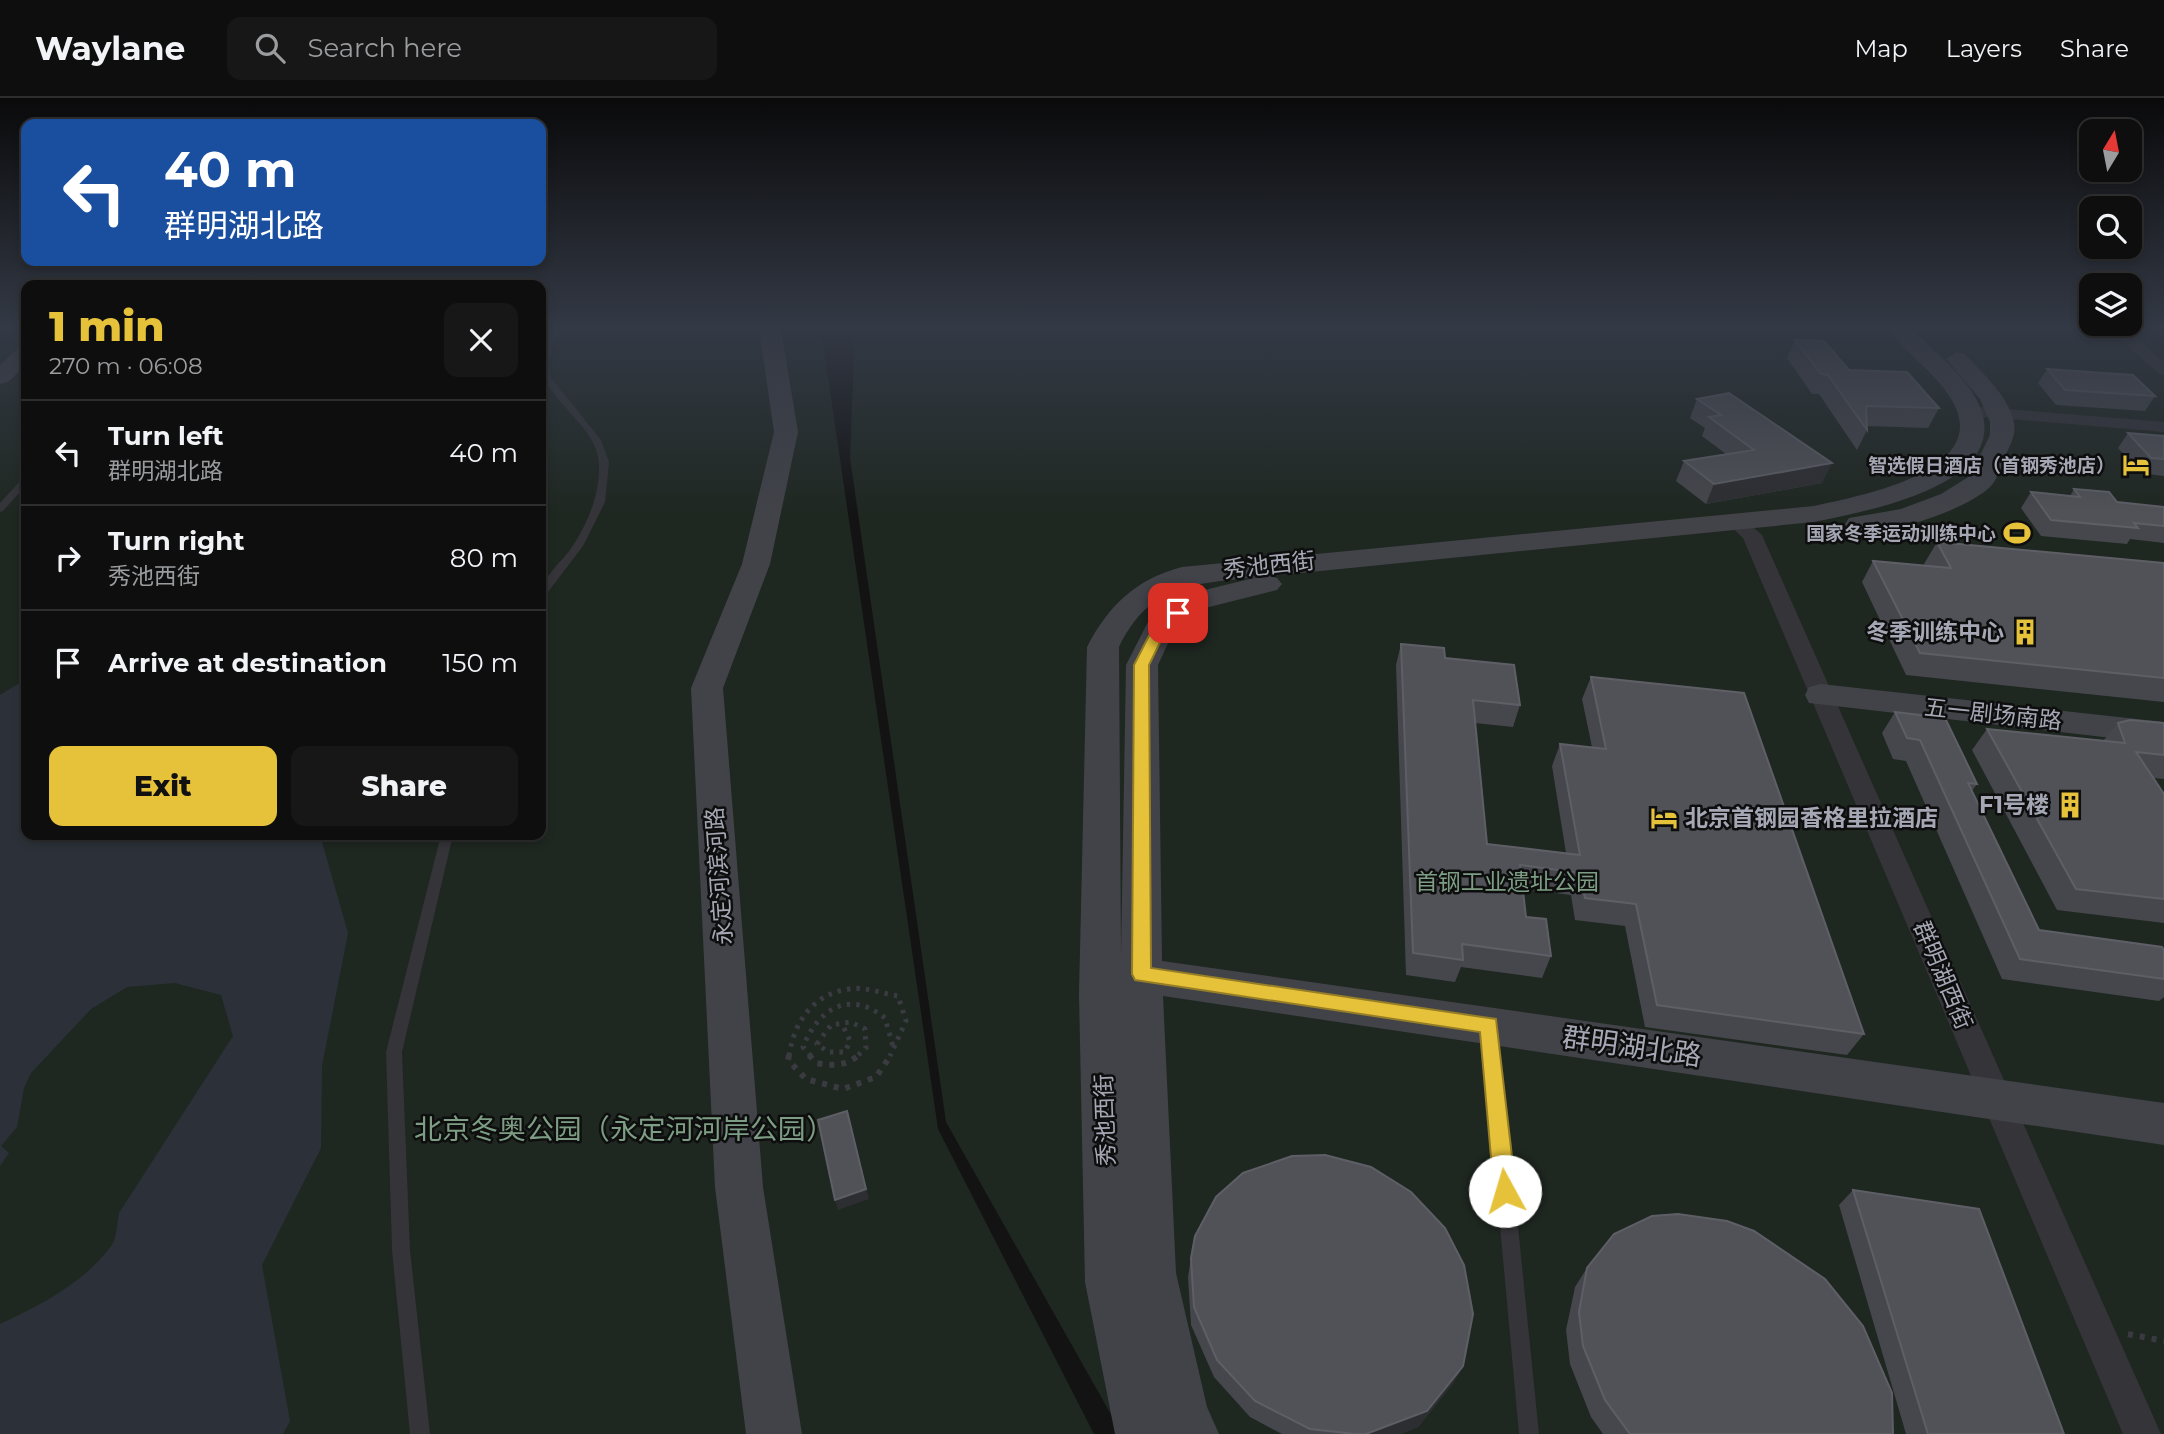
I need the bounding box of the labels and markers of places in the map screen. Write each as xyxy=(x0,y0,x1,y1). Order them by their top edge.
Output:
hotel icon: 智选假日酒店（首钢秀池店） xyxy=(2121,450,2151,480)
place label: 智选假日酒店（首钢秀池店） xyxy=(1868,454,2115,477)
sports icon: 国家冬季运动训练中心 xyxy=(2002,518,2032,548)
place label: 国家冬季运动训练中心 xyxy=(1806,522,1996,545)
pin xyxy=(1148,583,1208,643)
building icon: 冬季训练中心 xyxy=(2010,617,2040,647)
place label: 冬季训练中心 xyxy=(1866,618,2004,646)
building icon: F1号楼 xyxy=(2055,790,2085,820)
place label: F1号楼 xyxy=(1979,791,2049,819)
hotel icon: 北京首钢园香格里拉酒店 xyxy=(1649,803,1679,833)
place label: 北京首钢园香格里拉酒店 xyxy=(1685,804,1938,832)

